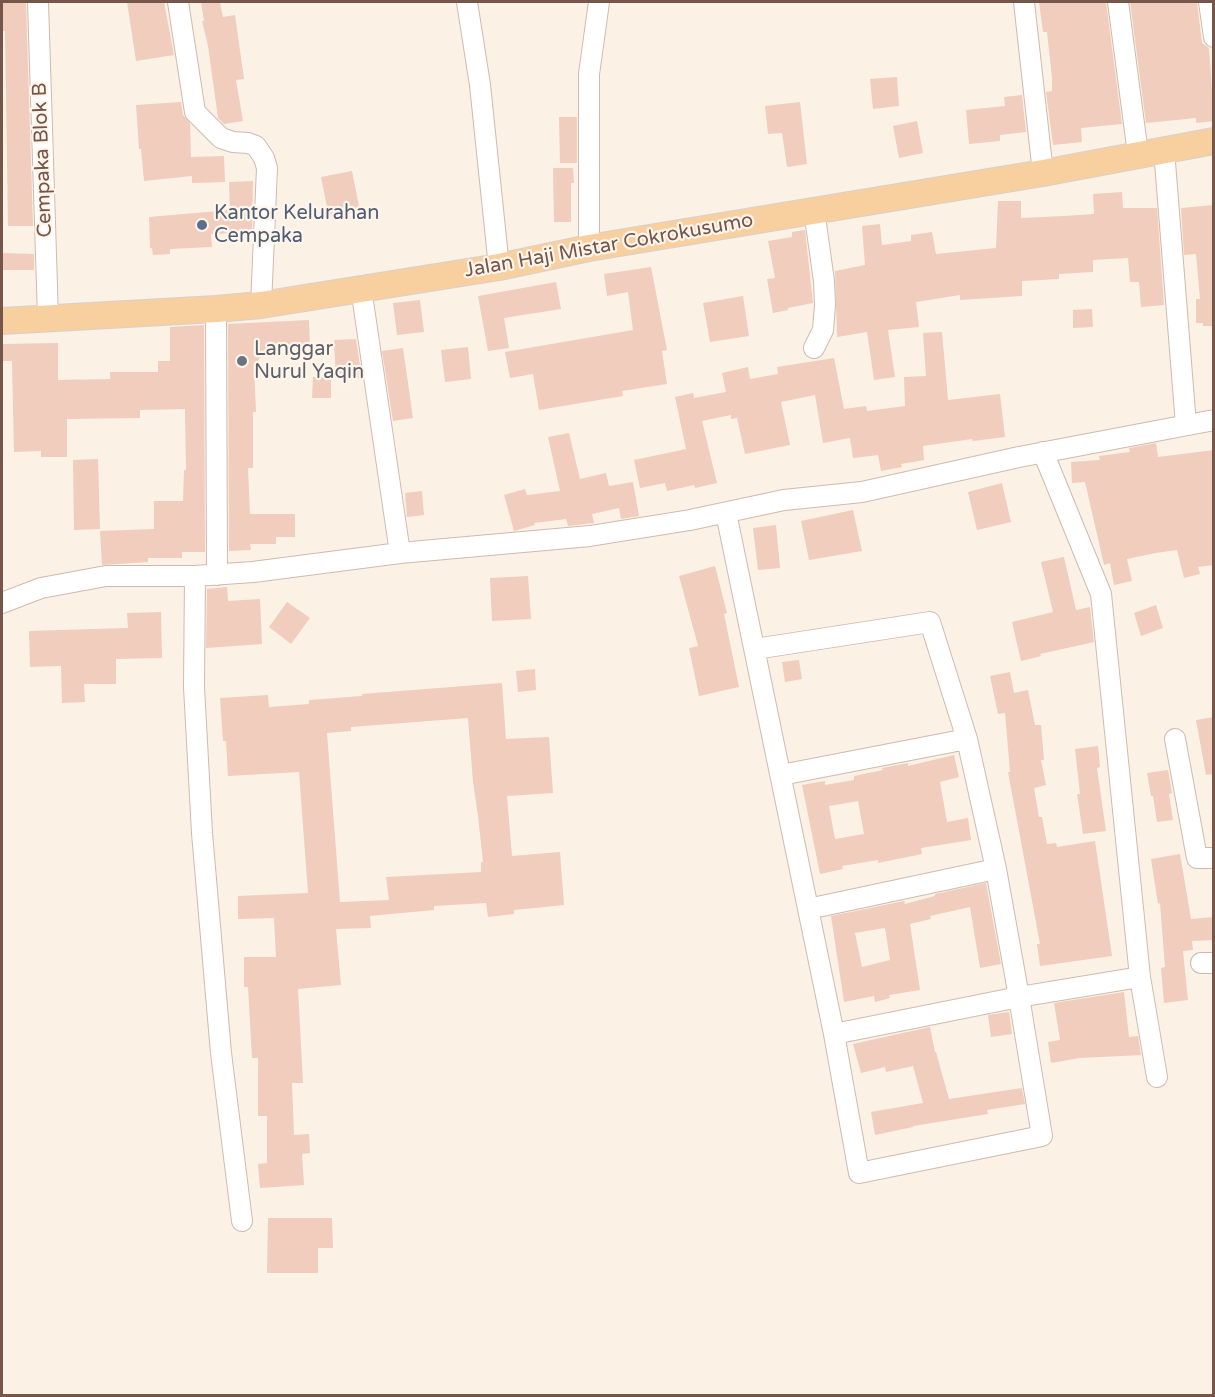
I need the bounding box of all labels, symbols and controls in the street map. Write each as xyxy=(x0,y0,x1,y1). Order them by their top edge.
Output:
street label: Cempaka Blok B xyxy=(28,82,58,238)
place label: Kantor Kelurahan Cempaka xyxy=(214,202,379,249)
street label: Jalan Haji Mistar Cokrokusumo xyxy=(463,209,755,283)
marker: Kantor Kelurahan Cempaka xyxy=(195,218,209,232)
place label: Langgar Nurul Yaqin xyxy=(254,338,364,385)
marker: Langgar Nurul Yaqin xyxy=(235,354,249,368)

